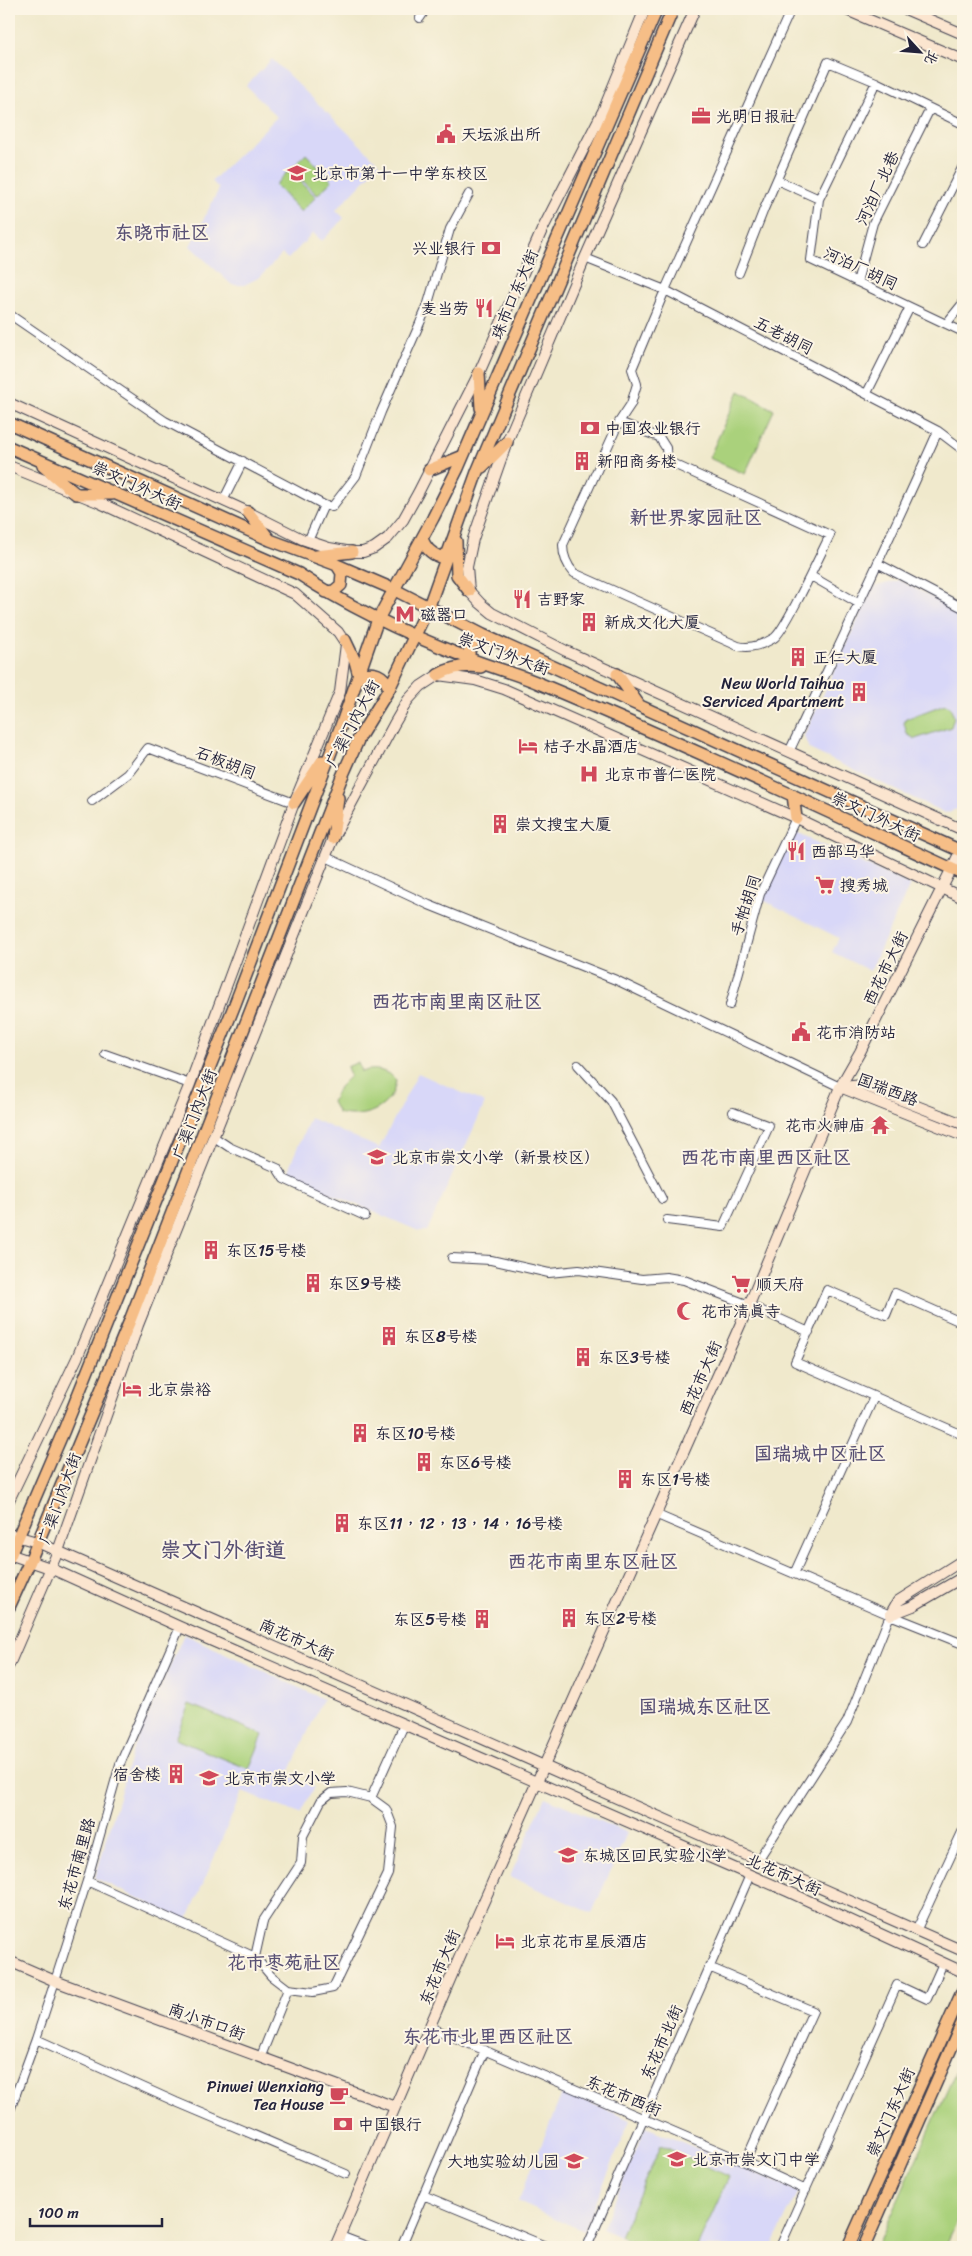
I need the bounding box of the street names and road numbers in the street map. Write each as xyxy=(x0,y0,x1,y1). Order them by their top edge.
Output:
street label: 河泊厂北巷 xyxy=(847,146,908,231)
street label: 河泊厂胡同 xyxy=(818,238,903,299)
street label: 珠市口东大街 xyxy=(482,244,547,344)
street label: 五老胡同 xyxy=(749,308,819,363)
street label: 崇文门外大街 xyxy=(87,453,187,518)
street label: 崇文门外大街 xyxy=(454,623,554,684)
street label: 广渠门内大街 xyxy=(317,674,388,772)
street label: 石板胡同 xyxy=(191,737,261,787)
street label: 崇文门外大街 xyxy=(826,783,925,850)
street label: 手帕胡同 xyxy=(722,870,769,940)
street label: 西花市大街 xyxy=(855,926,916,1011)
street label: 广渠门内大街 xyxy=(164,1064,225,1164)
street label: 国瑞西路 xyxy=(853,1064,923,1114)
street label: 西花市大街 xyxy=(671,1336,730,1421)
street label: 广渠门内大街 xyxy=(29,1448,90,1548)
street label: 南花市大街 xyxy=(254,1610,339,1669)
street label: 东花市南里路 xyxy=(49,1814,104,1914)
street label: 北花市大街 xyxy=(741,1845,826,1904)
street label: 东花市大街 xyxy=(410,1925,468,2010)
street label: 南小市口街 xyxy=(164,1994,249,2049)
street label: 东花市北街 xyxy=(632,2000,691,2085)
street label: 崇文门东大街 xyxy=(858,2062,923,2162)
street label: 东花市西街 xyxy=(581,2066,666,2124)

